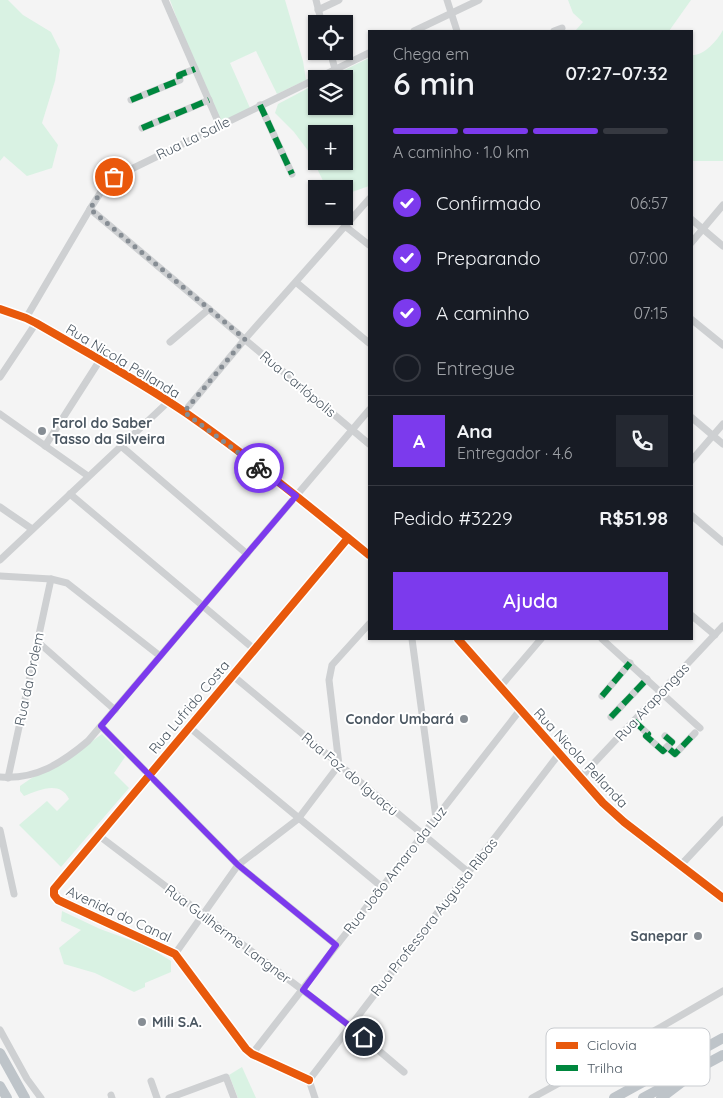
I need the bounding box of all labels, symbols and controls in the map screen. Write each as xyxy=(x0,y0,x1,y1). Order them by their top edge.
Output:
map controls xyxy=(308,15,353,225)
button: locate xyxy=(308,15,353,60)
text: Chega em xyxy=(393,44,469,64)
text: 07:27–07:32 xyxy=(566,61,668,85)
text: 6 min xyxy=(393,63,475,103)
button: layers xyxy=(308,70,353,115)
street label: Rua La Salle xyxy=(153,112,233,164)
button: + xyxy=(308,125,353,170)
text: A caminho · 1.0 km xyxy=(393,142,529,162)
pin xyxy=(93,156,135,198)
icon: bag xyxy=(100,163,128,191)
button: − xyxy=(308,180,353,225)
icon: check xyxy=(393,189,421,217)
text: Confirmado xyxy=(436,191,541,215)
text: 06:57 xyxy=(630,193,668,213)
icon: check xyxy=(393,244,421,272)
text: Preparando xyxy=(436,246,541,270)
text: 07:00 xyxy=(629,248,668,268)
icon: check xyxy=(393,299,421,327)
text: A caminho xyxy=(436,301,529,325)
text: 07:15 xyxy=(634,303,668,323)
street label: Rua Nicola Pellanda xyxy=(63,320,183,402)
street label: Rua Carlópolis xyxy=(256,347,340,421)
text: Entregue xyxy=(436,356,515,380)
place label: Farol do Saber Tasso da Silveira xyxy=(52,414,165,448)
button: phone xyxy=(616,415,668,467)
text: Ana xyxy=(457,419,492,443)
marker: Farol do Saber Tasso da Silveira xyxy=(36,425,48,437)
text: A xyxy=(413,429,425,453)
courier xyxy=(234,443,284,493)
text: Entregador · 4.6 xyxy=(457,443,572,463)
icon: bike xyxy=(245,454,273,482)
text: Pedido #3229 xyxy=(393,506,513,530)
text: R$51.98 xyxy=(599,506,668,530)
button: Ajuda xyxy=(393,572,668,630)
street label: Rua da Ordem xyxy=(10,631,48,727)
street label: Rua Lufrido Costa xyxy=(145,657,233,757)
street label: Rua Arapongas xyxy=(611,659,693,745)
street label: Rua Nicola Pellanda xyxy=(530,704,632,812)
place label: Condor Umbará xyxy=(346,710,454,728)
marker: Condor Umbará xyxy=(458,713,470,725)
street label: Rua Foz do Iguaçu xyxy=(298,728,402,820)
street label: Rua João Amaro da Luz xyxy=(339,802,451,938)
street label: Rua Professora Augusta Ribas xyxy=(367,834,501,1000)
street label: Rua Guilherme Langner xyxy=(161,881,295,988)
street label: Avenida do Canal xyxy=(64,882,174,946)
place label: Sanepar xyxy=(631,927,688,945)
marker: Sanepar xyxy=(692,930,704,942)
place label: Mili S.A. xyxy=(152,1013,202,1031)
marker: Mili S.A. xyxy=(136,1016,148,1028)
pin xyxy=(343,1016,385,1058)
icon: home xyxy=(350,1023,378,1051)
legend xyxy=(546,1028,710,1086)
text: Ciclovia xyxy=(587,1036,637,1054)
text: Trilha xyxy=(587,1059,623,1077)

